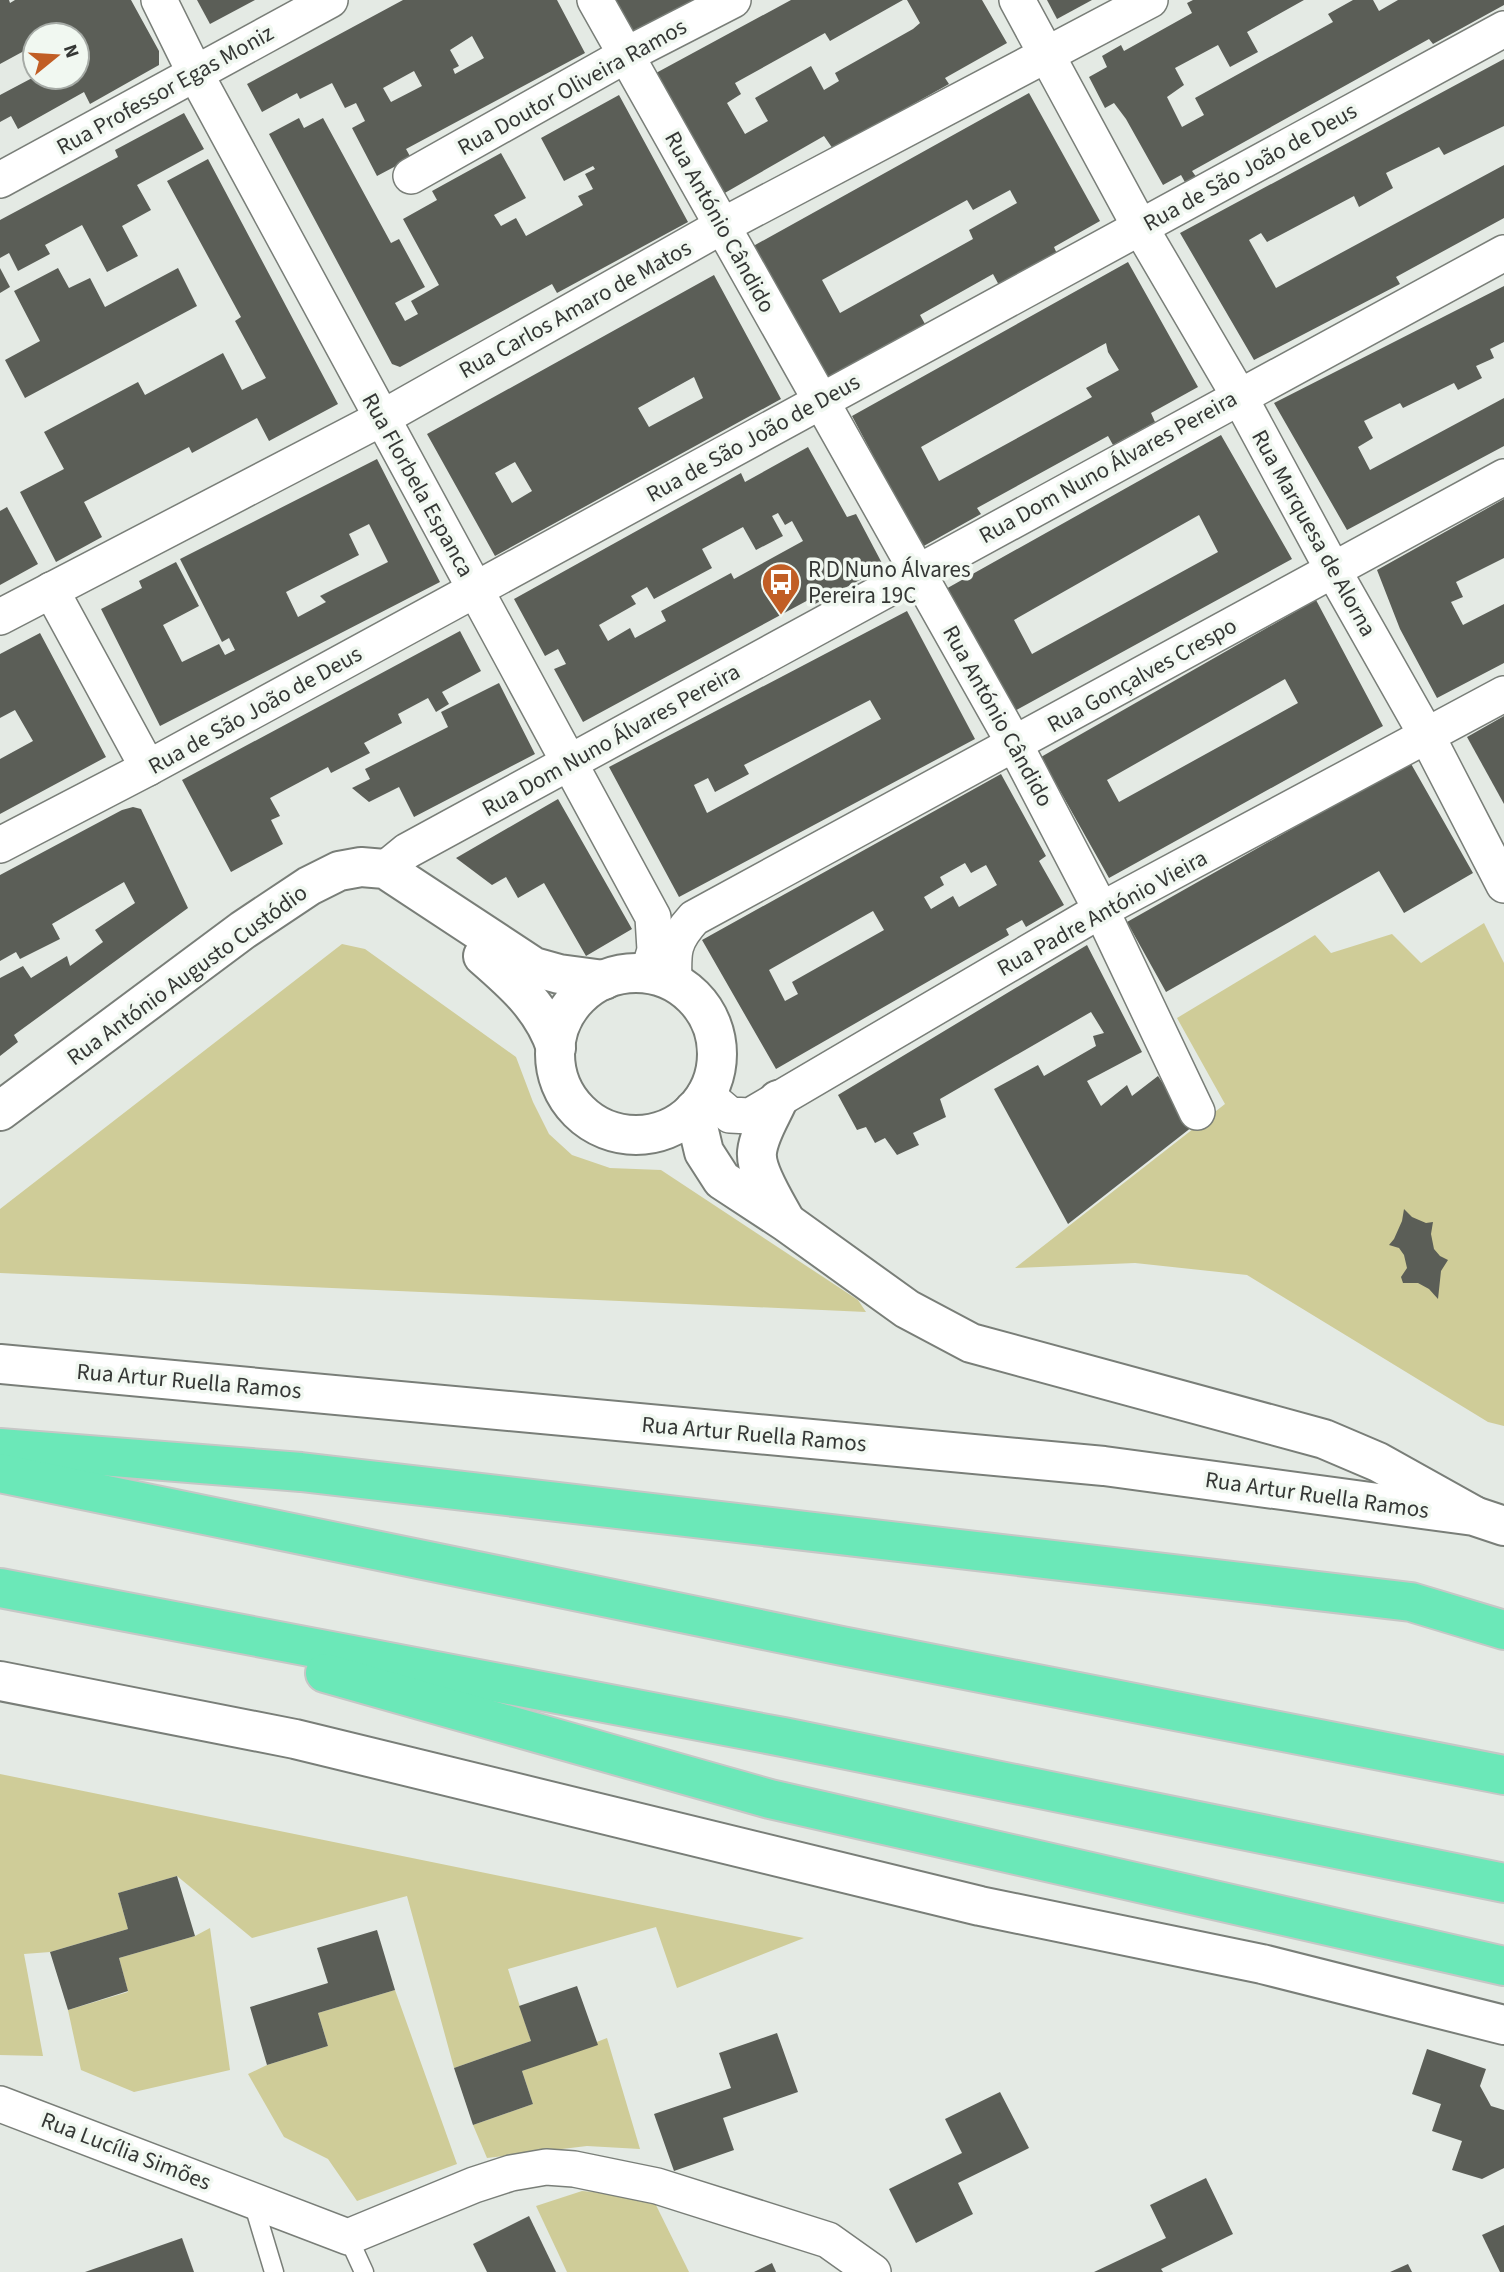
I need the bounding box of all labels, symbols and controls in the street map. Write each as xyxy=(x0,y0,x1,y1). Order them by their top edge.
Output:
street label: Rua Doutor Oliveira Ramos xyxy=(451,10,693,164)
street label: Rua Professor Egas Moniz xyxy=(50,16,280,163)
north arrow xyxy=(21,21,91,91)
text: N xyxy=(56,41,86,61)
street label: Rua de São João de Deus xyxy=(1137,94,1363,240)
street label: Rua António Cândido xyxy=(656,125,784,319)
street label: Rua Carlos Amaro de Matos xyxy=(453,231,697,387)
street label: Rua de São João de Deus xyxy=(640,365,866,511)
street label: Rua Dom Nuno Álvares Pereira xyxy=(973,382,1243,552)
street label: Rua Florbela Espanca xyxy=(354,387,482,583)
street label: Rua Marquesa de Alorna xyxy=(1243,423,1385,643)
place label: R D Nuno Álvares Pereira 19C xyxy=(808,553,971,612)
bus stop icon: R D Nuno Álvares Pereira 19C xyxy=(760,561,802,616)
street label: Rua Gonçalves Crespo xyxy=(1041,609,1243,741)
street label: Rua António Cândido xyxy=(934,619,1062,813)
street label: Rua de São João de Deus xyxy=(142,637,368,783)
street label: Rua Dom Nuno Álvares Pereira xyxy=(476,655,746,825)
street label: Rua Padre António Vieira xyxy=(991,841,1213,985)
street label: Rua António Augusto Custódio xyxy=(60,876,314,1074)
street label: Rua Artur Ruella Ramos xyxy=(75,1355,303,1407)
street label: Rua Artur Ruella Ramos xyxy=(640,1408,868,1460)
street label: Rua Artur Ruella Ramos xyxy=(1203,1463,1431,1527)
street label: Rua Lucília Simões xyxy=(36,2103,216,2199)

